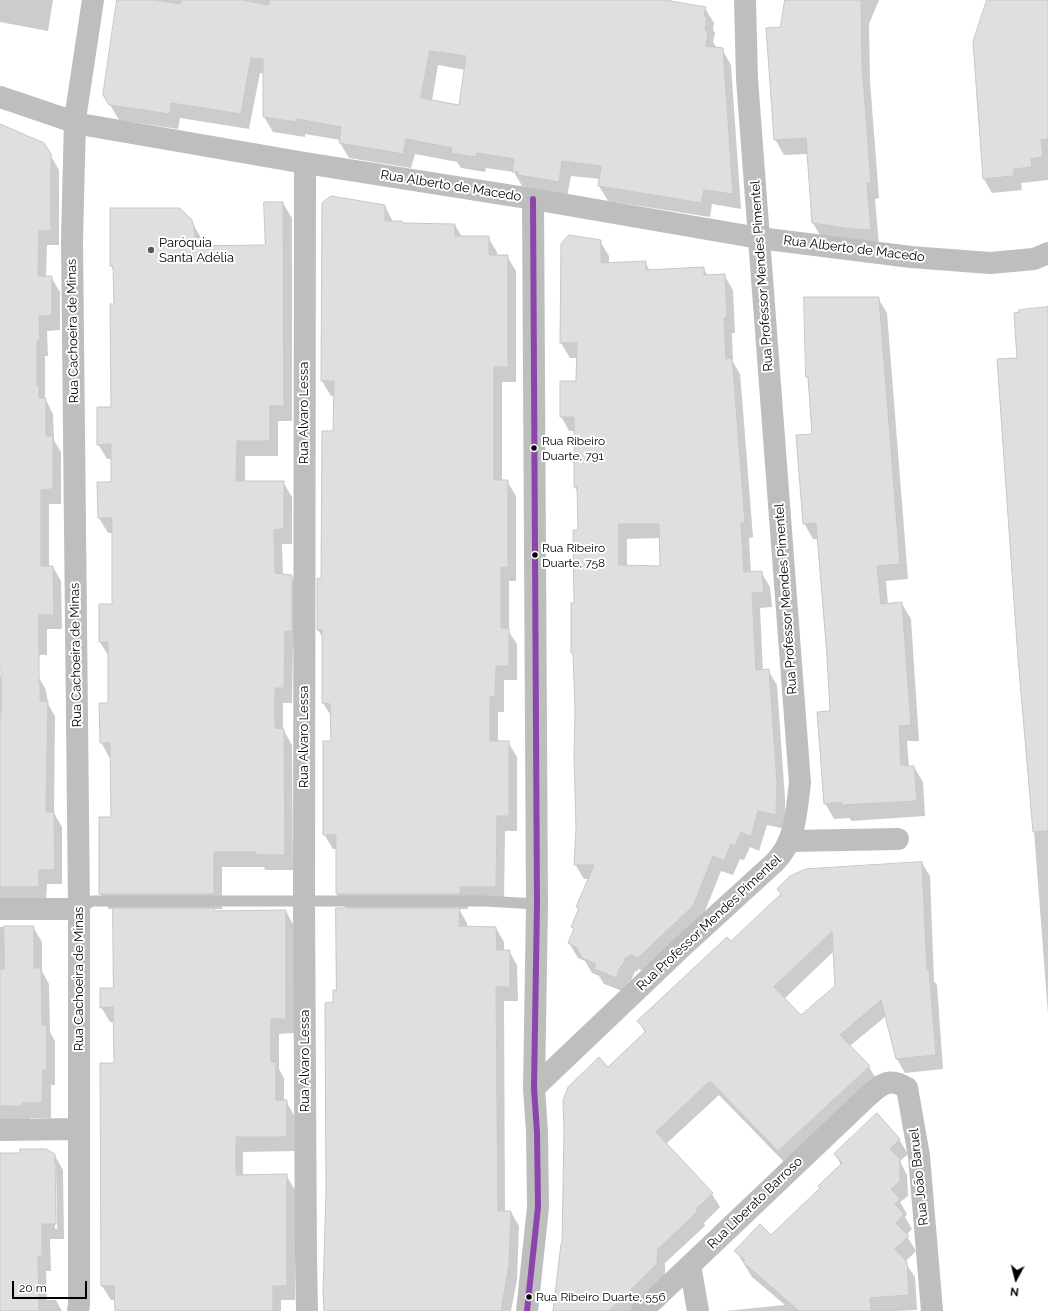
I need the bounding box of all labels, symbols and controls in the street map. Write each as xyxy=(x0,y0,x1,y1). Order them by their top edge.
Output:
street label: Rua Alberto de Macedo xyxy=(379,167,523,205)
street label: Rua Professor Mendes Pimentel xyxy=(748,180,776,372)
street label: Rua Alberto de Macedo xyxy=(782,233,926,265)
place label: Paróquia Santa Adélia xyxy=(159,235,234,266)
marker: Paróquia Santa Adélia xyxy=(146,245,156,255)
street label: Rua Cachoeira de Minas xyxy=(64,259,82,403)
street label: Rua Alvaro Lessa xyxy=(296,362,312,464)
place label: Rua Ribeiro Duarte, 791 xyxy=(542,434,605,462)
marker: Rua Ribeiro Duarte, 791 xyxy=(529,443,539,453)
street label: Rua Professor Mendes Pimentel xyxy=(772,503,800,695)
place label: Rua Ribeiro Duarte, 758 xyxy=(542,541,605,569)
marker: Rua Ribeiro Duarte, 758 xyxy=(530,550,540,560)
street label: Rua Cachoeira de Minas xyxy=(67,583,85,727)
street label: Rua Alvaro Lessa xyxy=(296,686,312,788)
street label: Rua Professor Mendes Pimentel xyxy=(634,852,784,994)
street label: Rua Cachoeira de Minas xyxy=(71,907,87,1051)
street label: Rua Alvaro Lessa xyxy=(297,1010,313,1112)
street label: Rua João Baruel xyxy=(906,1128,932,1226)
street label: Rua Liberato Barroso xyxy=(704,1154,806,1252)
north arrow xyxy=(996,1259,1036,1299)
scale bar xyxy=(14,1273,89,1299)
text: 20 m xyxy=(19,1281,47,1295)
text: N xyxy=(1010,1284,1019,1298)
place label: Rua Ribeiro Duarte, 556 xyxy=(536,1290,666,1304)
marker: Rua Ribeiro Duarte, 556 xyxy=(524,1292,534,1302)

